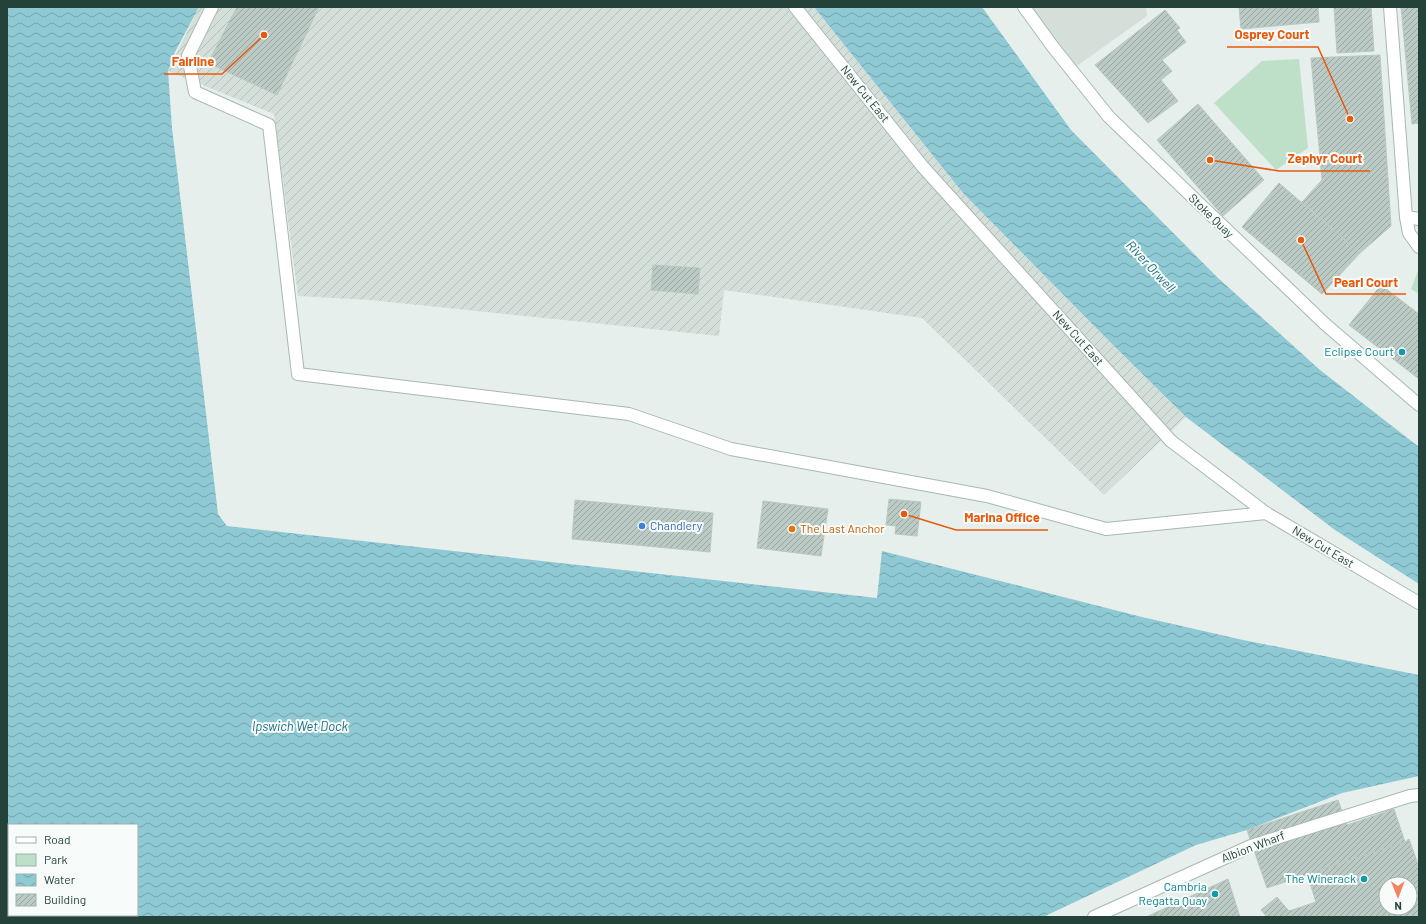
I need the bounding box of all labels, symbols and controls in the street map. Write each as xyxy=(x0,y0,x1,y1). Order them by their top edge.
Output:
callout: Osprey Court xyxy=(1227,22,1318,47)
text: Osprey Court xyxy=(1235,26,1310,42)
callout: Fairline xyxy=(164,49,222,74)
text: Fairline xyxy=(172,53,214,69)
street label: New Cut East xyxy=(838,62,893,125)
callout: Zephyr Court xyxy=(1279,146,1370,171)
text: Zephyr Court xyxy=(1288,150,1362,166)
street label: Stoke Quay xyxy=(1186,190,1237,241)
water label: River Orwell xyxy=(1123,237,1179,295)
callout: Pearl Court xyxy=(1326,269,1406,294)
text: Pearl Court xyxy=(1334,274,1398,290)
street label: New Cut East xyxy=(1050,307,1107,368)
place label: Eclipse Court xyxy=(1324,344,1394,358)
marker: Eclipse Court xyxy=(1397,347,1407,357)
callout: Marina Office xyxy=(956,505,1048,530)
text: Marina Office xyxy=(964,509,1040,525)
place label: Chandlery xyxy=(650,518,703,532)
marker: Chandlery xyxy=(637,521,647,531)
place label: The Last Anchor xyxy=(800,521,885,535)
street label: New Cut East xyxy=(1290,522,1357,570)
marker: The Last Anchor xyxy=(787,524,797,534)
water label: Ipswich Wet Dock xyxy=(252,718,349,734)
legend xyxy=(8,824,138,916)
street label: Albion Wharf xyxy=(1219,828,1286,865)
text: Road xyxy=(44,832,71,846)
text: Park xyxy=(44,852,68,866)
place label: The Winerack xyxy=(1285,871,1356,885)
text: Water xyxy=(44,872,76,886)
marker: The Winerack xyxy=(1359,874,1369,884)
north arrow xyxy=(1378,876,1418,916)
place label: Cambria Regatta Quay xyxy=(1139,879,1207,907)
marker: Cambria Regatta Quay xyxy=(1210,889,1220,899)
text: Building xyxy=(44,892,86,906)
text: N xyxy=(1394,900,1402,913)

